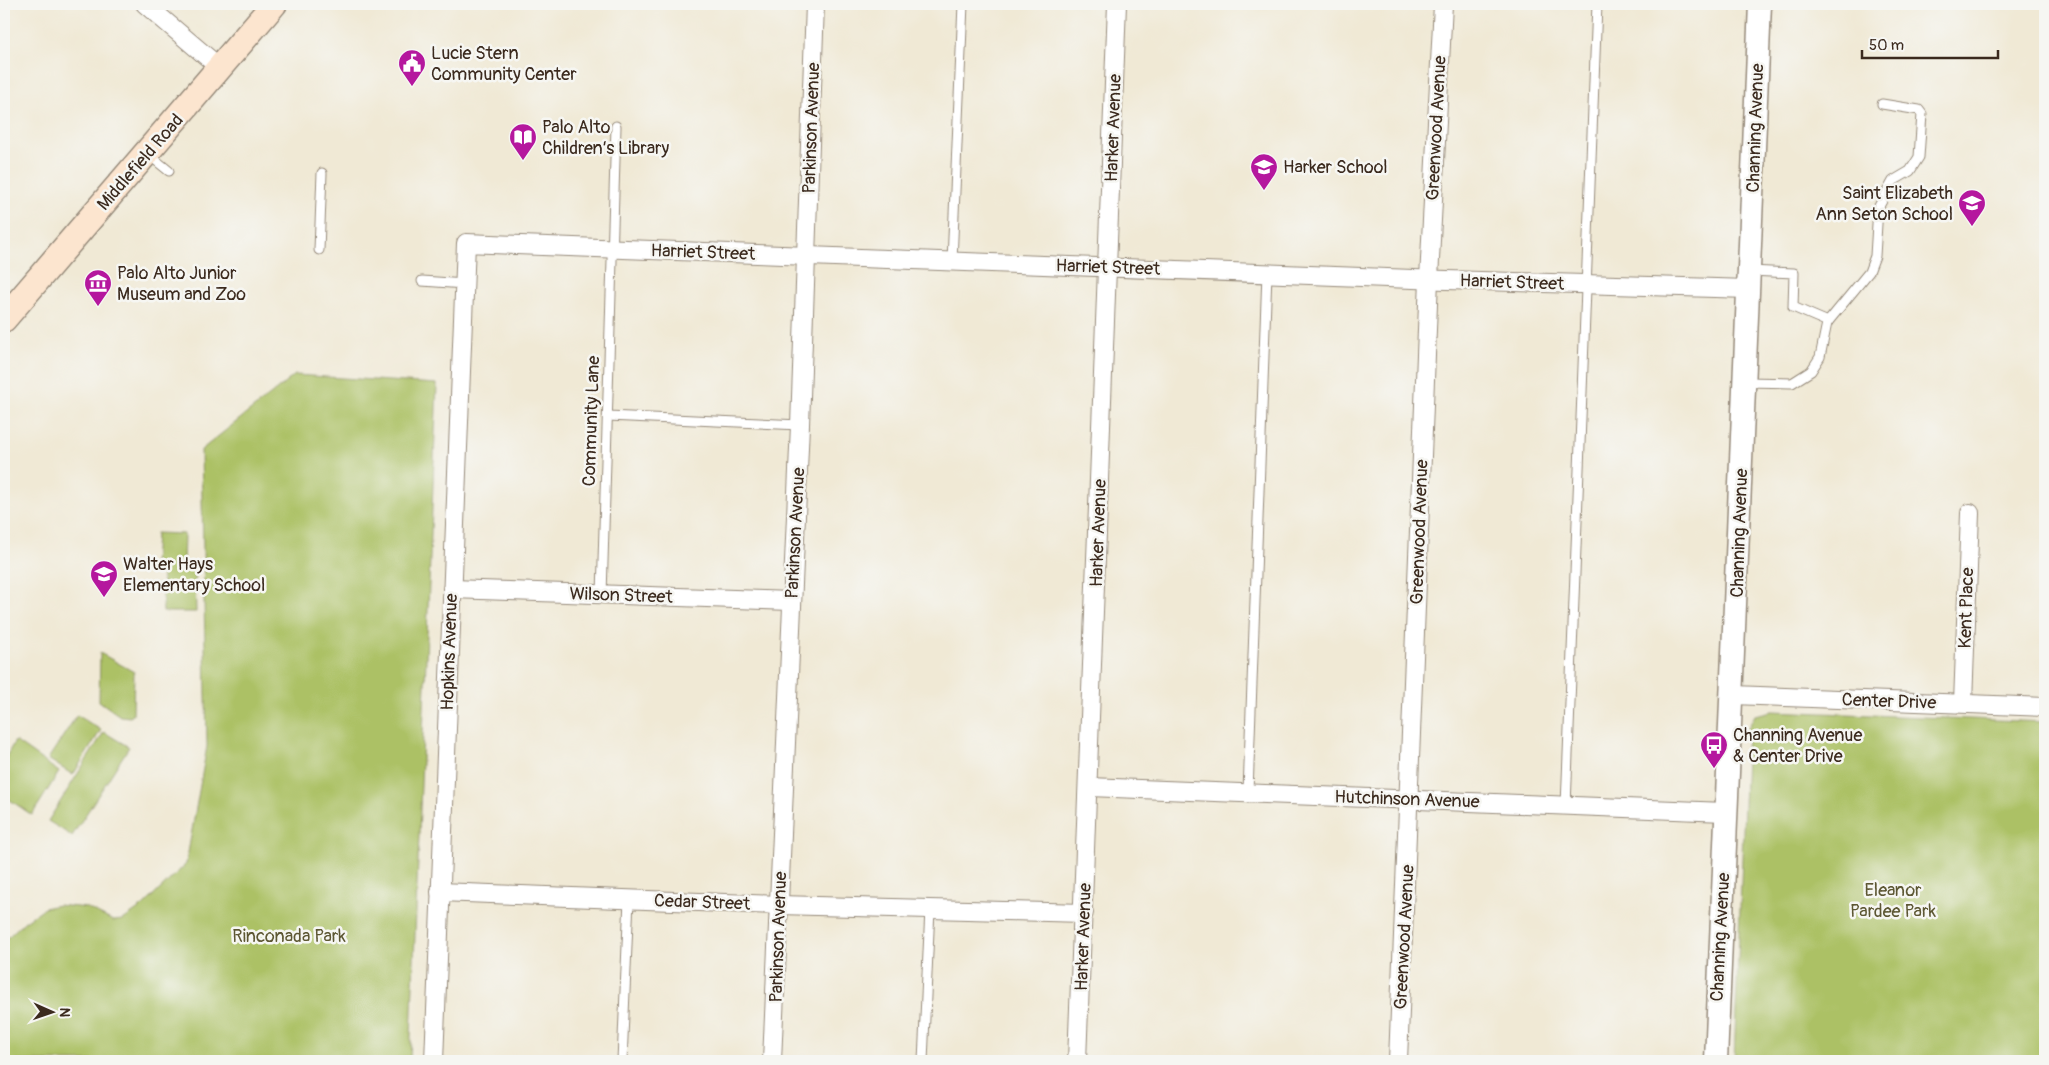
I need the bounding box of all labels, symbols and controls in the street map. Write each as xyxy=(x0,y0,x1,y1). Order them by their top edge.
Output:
scale bar xyxy=(1862,28,1998,60)
text: 50 m xyxy=(1869,36,1904,55)
place label: Lucie Stern Community Center xyxy=(431,42,577,86)
public building icon: Lucie Stern Community Center xyxy=(397,48,427,87)
street label: Greenwood Avenue xyxy=(1421,55,1452,201)
street label: Parkinson Avenue xyxy=(798,62,825,194)
street label: Channing Avenue xyxy=(1742,63,1769,193)
street label: Harker Avenue xyxy=(1100,73,1127,183)
street label: Middlefield Road xyxy=(92,109,189,215)
place label: Palo Alto Children’s Library xyxy=(542,116,670,160)
library icon: Palo Alto Children’s Library xyxy=(508,122,538,161)
school or university icon: Harker School xyxy=(1249,152,1279,191)
place label: Harker School xyxy=(1283,156,1388,179)
place label: Saint Elizabeth Ann Seton School xyxy=(1815,182,1953,226)
school or university icon: Saint Elizabeth Ann Seton School xyxy=(1957,188,1987,227)
street label: Harriet Street xyxy=(650,239,756,266)
street label: Harriet Street xyxy=(1055,254,1161,281)
place label: Palo Alto Junior Museum and Zoo xyxy=(117,262,246,306)
museum icon: Palo Alto Junior Museum and Zoo xyxy=(83,268,113,307)
street label: Harriet Street xyxy=(1459,269,1565,296)
street label: Community Lane xyxy=(578,355,605,487)
street label: Greenwood Avenue xyxy=(1405,459,1434,605)
street label: Parkinson Avenue xyxy=(781,467,810,599)
street label: Channing Avenue xyxy=(1726,468,1753,598)
street label: Harker Avenue xyxy=(1085,478,1112,588)
place label: Walter Hays Elementary School xyxy=(123,553,265,597)
school or university icon: Walter Hays Elementary School xyxy=(89,559,119,598)
street label: Kent Place xyxy=(1954,567,1979,649)
street label: Wilson Street xyxy=(569,582,674,609)
street label: Hopkins Avenue xyxy=(436,593,463,711)
street label: Center Drive xyxy=(1841,688,1937,715)
place label: Channing Avenue & Center Drive xyxy=(1733,724,1862,768)
bus stop icon: Channing Avenue & Center Drive xyxy=(1699,730,1729,769)
street label: Hutchinson Avenue xyxy=(1334,785,1480,814)
street label: Greenwood Avenue xyxy=(1389,864,1420,1010)
street label: Parkinson Avenue xyxy=(765,871,792,1003)
street label: Channing Avenue xyxy=(1706,872,1735,1002)
park label: Eleanor Pardee Park xyxy=(1850,879,1936,923)
street label: Harker Avenue xyxy=(1070,882,1097,992)
street label: Cedar Street xyxy=(653,889,751,916)
park label: Rinconada Park xyxy=(232,925,346,948)
north arrow xyxy=(28,988,78,1038)
text: N xyxy=(56,1007,73,1017)

